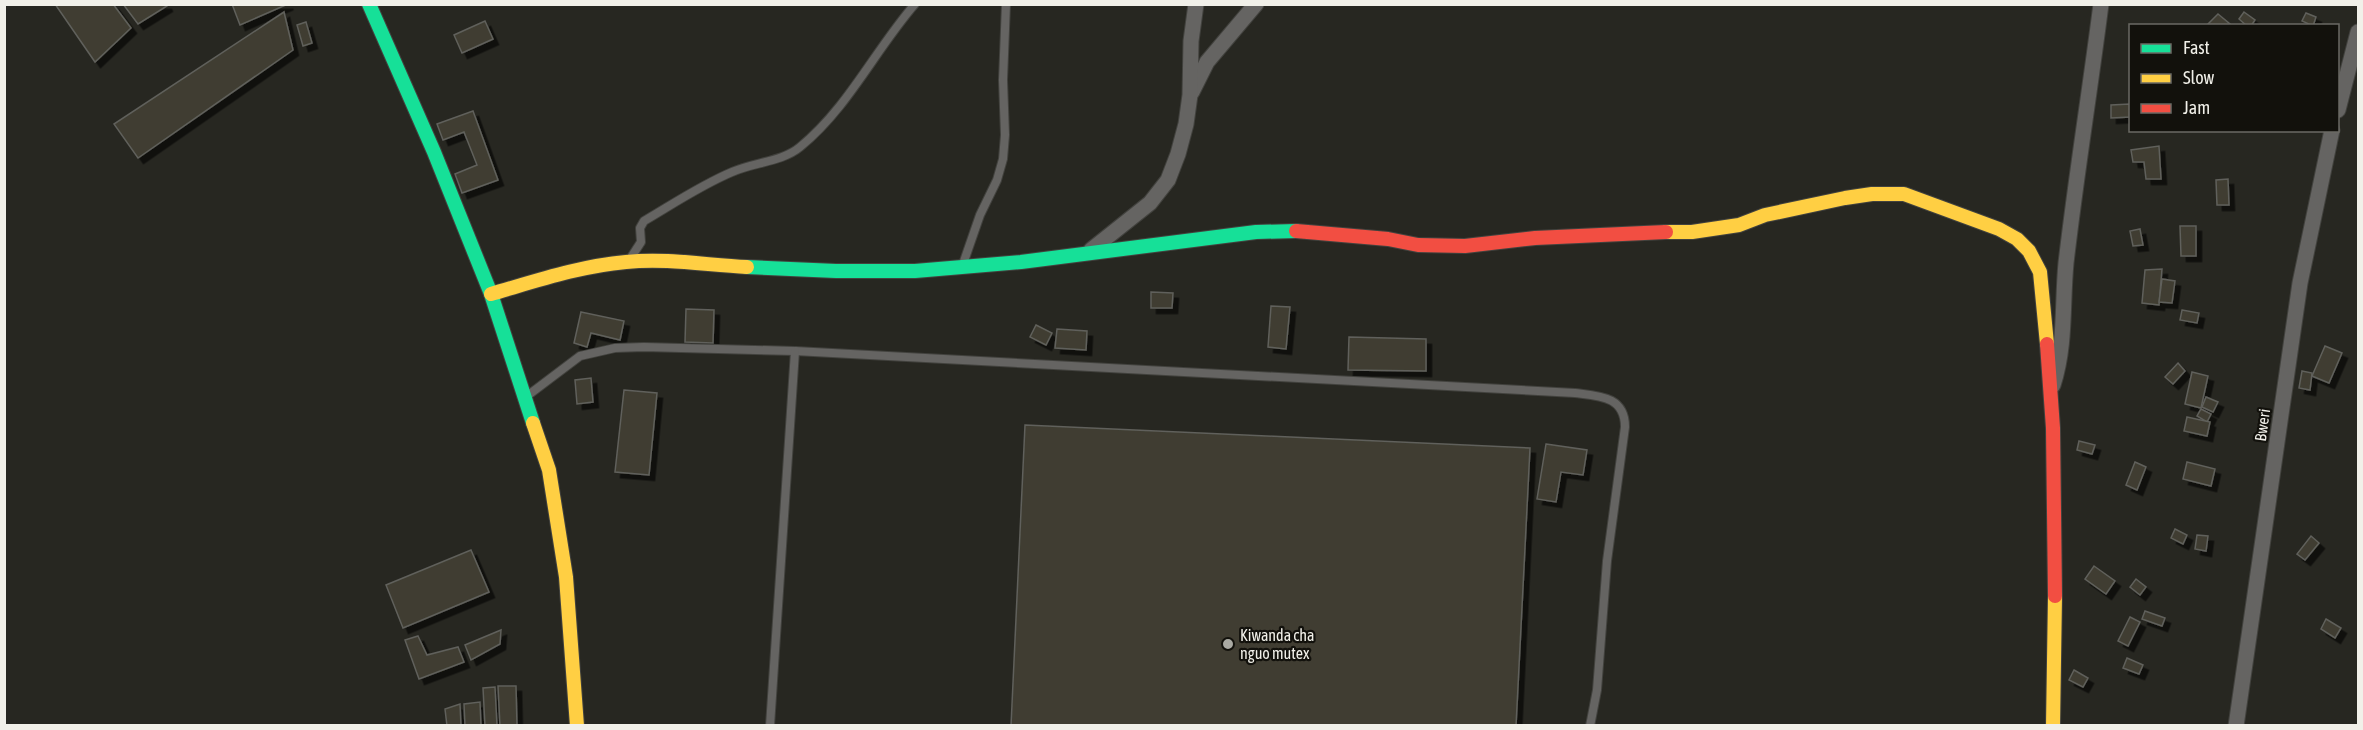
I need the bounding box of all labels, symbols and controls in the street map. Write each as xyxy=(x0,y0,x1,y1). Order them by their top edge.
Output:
legend xyxy=(2129,24,2339,132)
text: Fast xyxy=(2183,37,2210,58)
text: Slow xyxy=(2183,67,2214,88)
text: Jam xyxy=(2183,97,2210,118)
street label: Bweri xyxy=(2251,408,2273,442)
place label: Kiwanda cha nguo mutex xyxy=(1240,626,1314,663)
marker: Kiwanda cha nguo mutex xyxy=(1221,637,1235,651)

